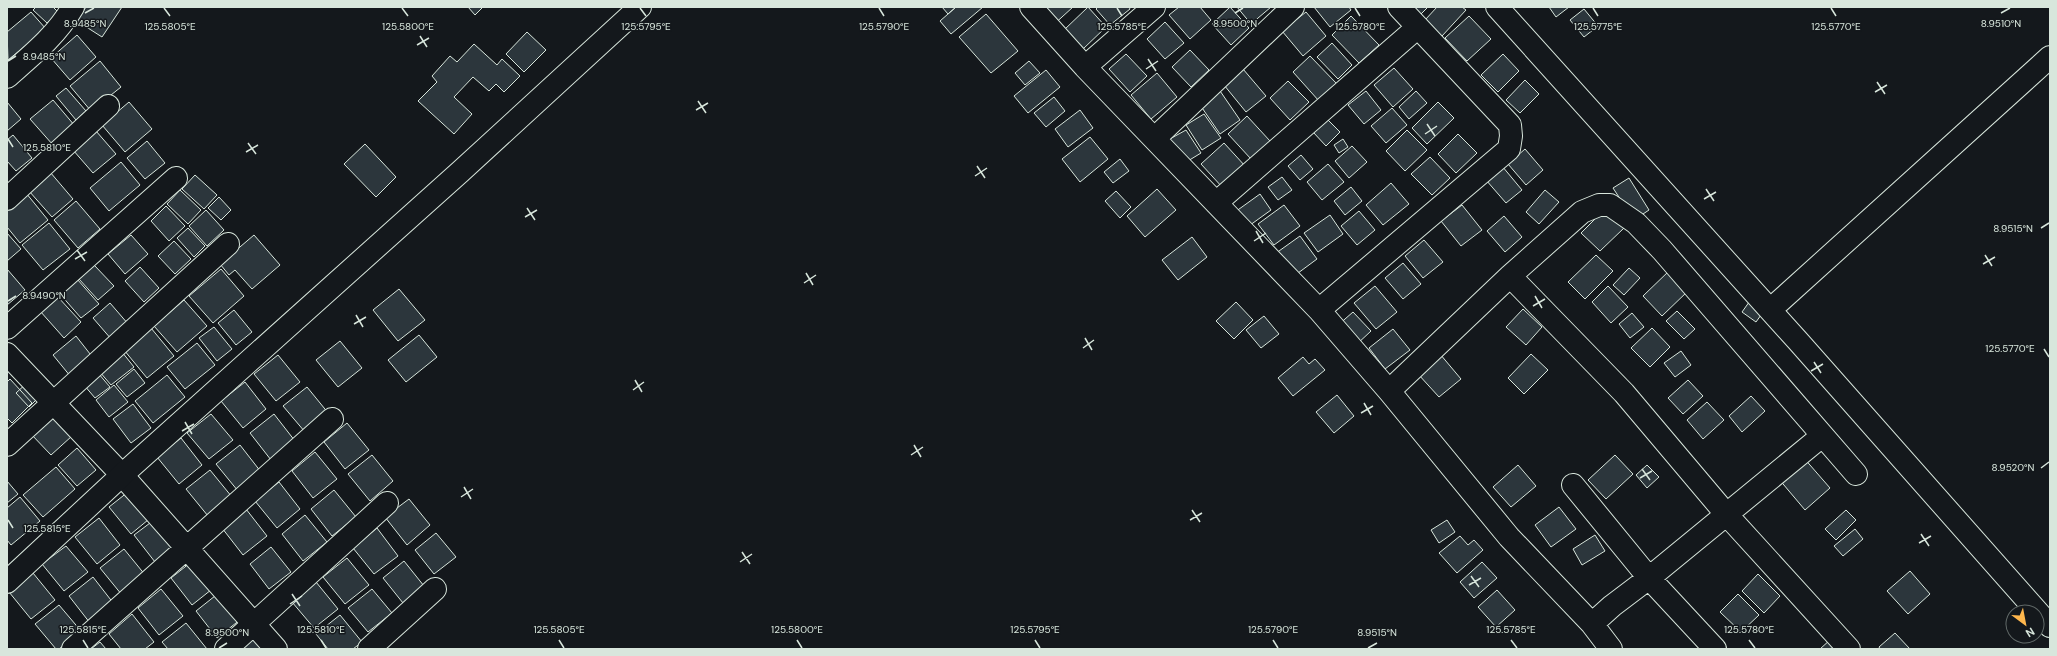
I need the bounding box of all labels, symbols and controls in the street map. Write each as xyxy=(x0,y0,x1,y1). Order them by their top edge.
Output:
text: 8.9485°N xyxy=(64,17,106,30)
text: 8.9500°N xyxy=(1213,17,1257,30)
text: 8.9510°N xyxy=(1981,17,2021,30)
text: 125.5805°E xyxy=(144,20,196,33)
text: 125.5800°E xyxy=(382,20,434,33)
text: 125.5795°E xyxy=(621,20,671,33)
text: 125.5790°E xyxy=(859,20,909,33)
text: 125.5785°E xyxy=(1097,20,1147,33)
text: 125.5780°E xyxy=(1335,20,1385,33)
text: 125.5775°E xyxy=(1574,20,1623,33)
text: 125.5770°E xyxy=(1811,20,1861,33)
text: 8.9485°N xyxy=(23,50,65,63)
text: 125.5810°E xyxy=(23,141,71,154)
text: 8.9515°N xyxy=(1993,222,2033,235)
text: 8.9490°N xyxy=(22,289,66,302)
text: 125.5770°E xyxy=(1985,342,2035,355)
text: 8.9520°N xyxy=(1992,461,2034,474)
text: 125.5815°E xyxy=(23,522,71,535)
north arrow xyxy=(2005,604,2045,644)
text: 125.5815°E xyxy=(59,623,107,636)
text: 125.5810°E xyxy=(297,623,345,636)
text: 125.5805°E xyxy=(533,623,585,636)
text: 125.5800°E xyxy=(771,623,823,636)
text: 125.5795°E xyxy=(1010,623,1060,636)
text: 125.5790°E xyxy=(1248,623,1298,636)
text: 125.5785°E xyxy=(1486,623,1536,636)
text: 125.5780°E xyxy=(1724,623,1774,636)
text: N xyxy=(2023,624,2037,641)
text: 8.9500°N xyxy=(205,626,249,639)
text: 8.9515°N xyxy=(1357,626,1397,639)

